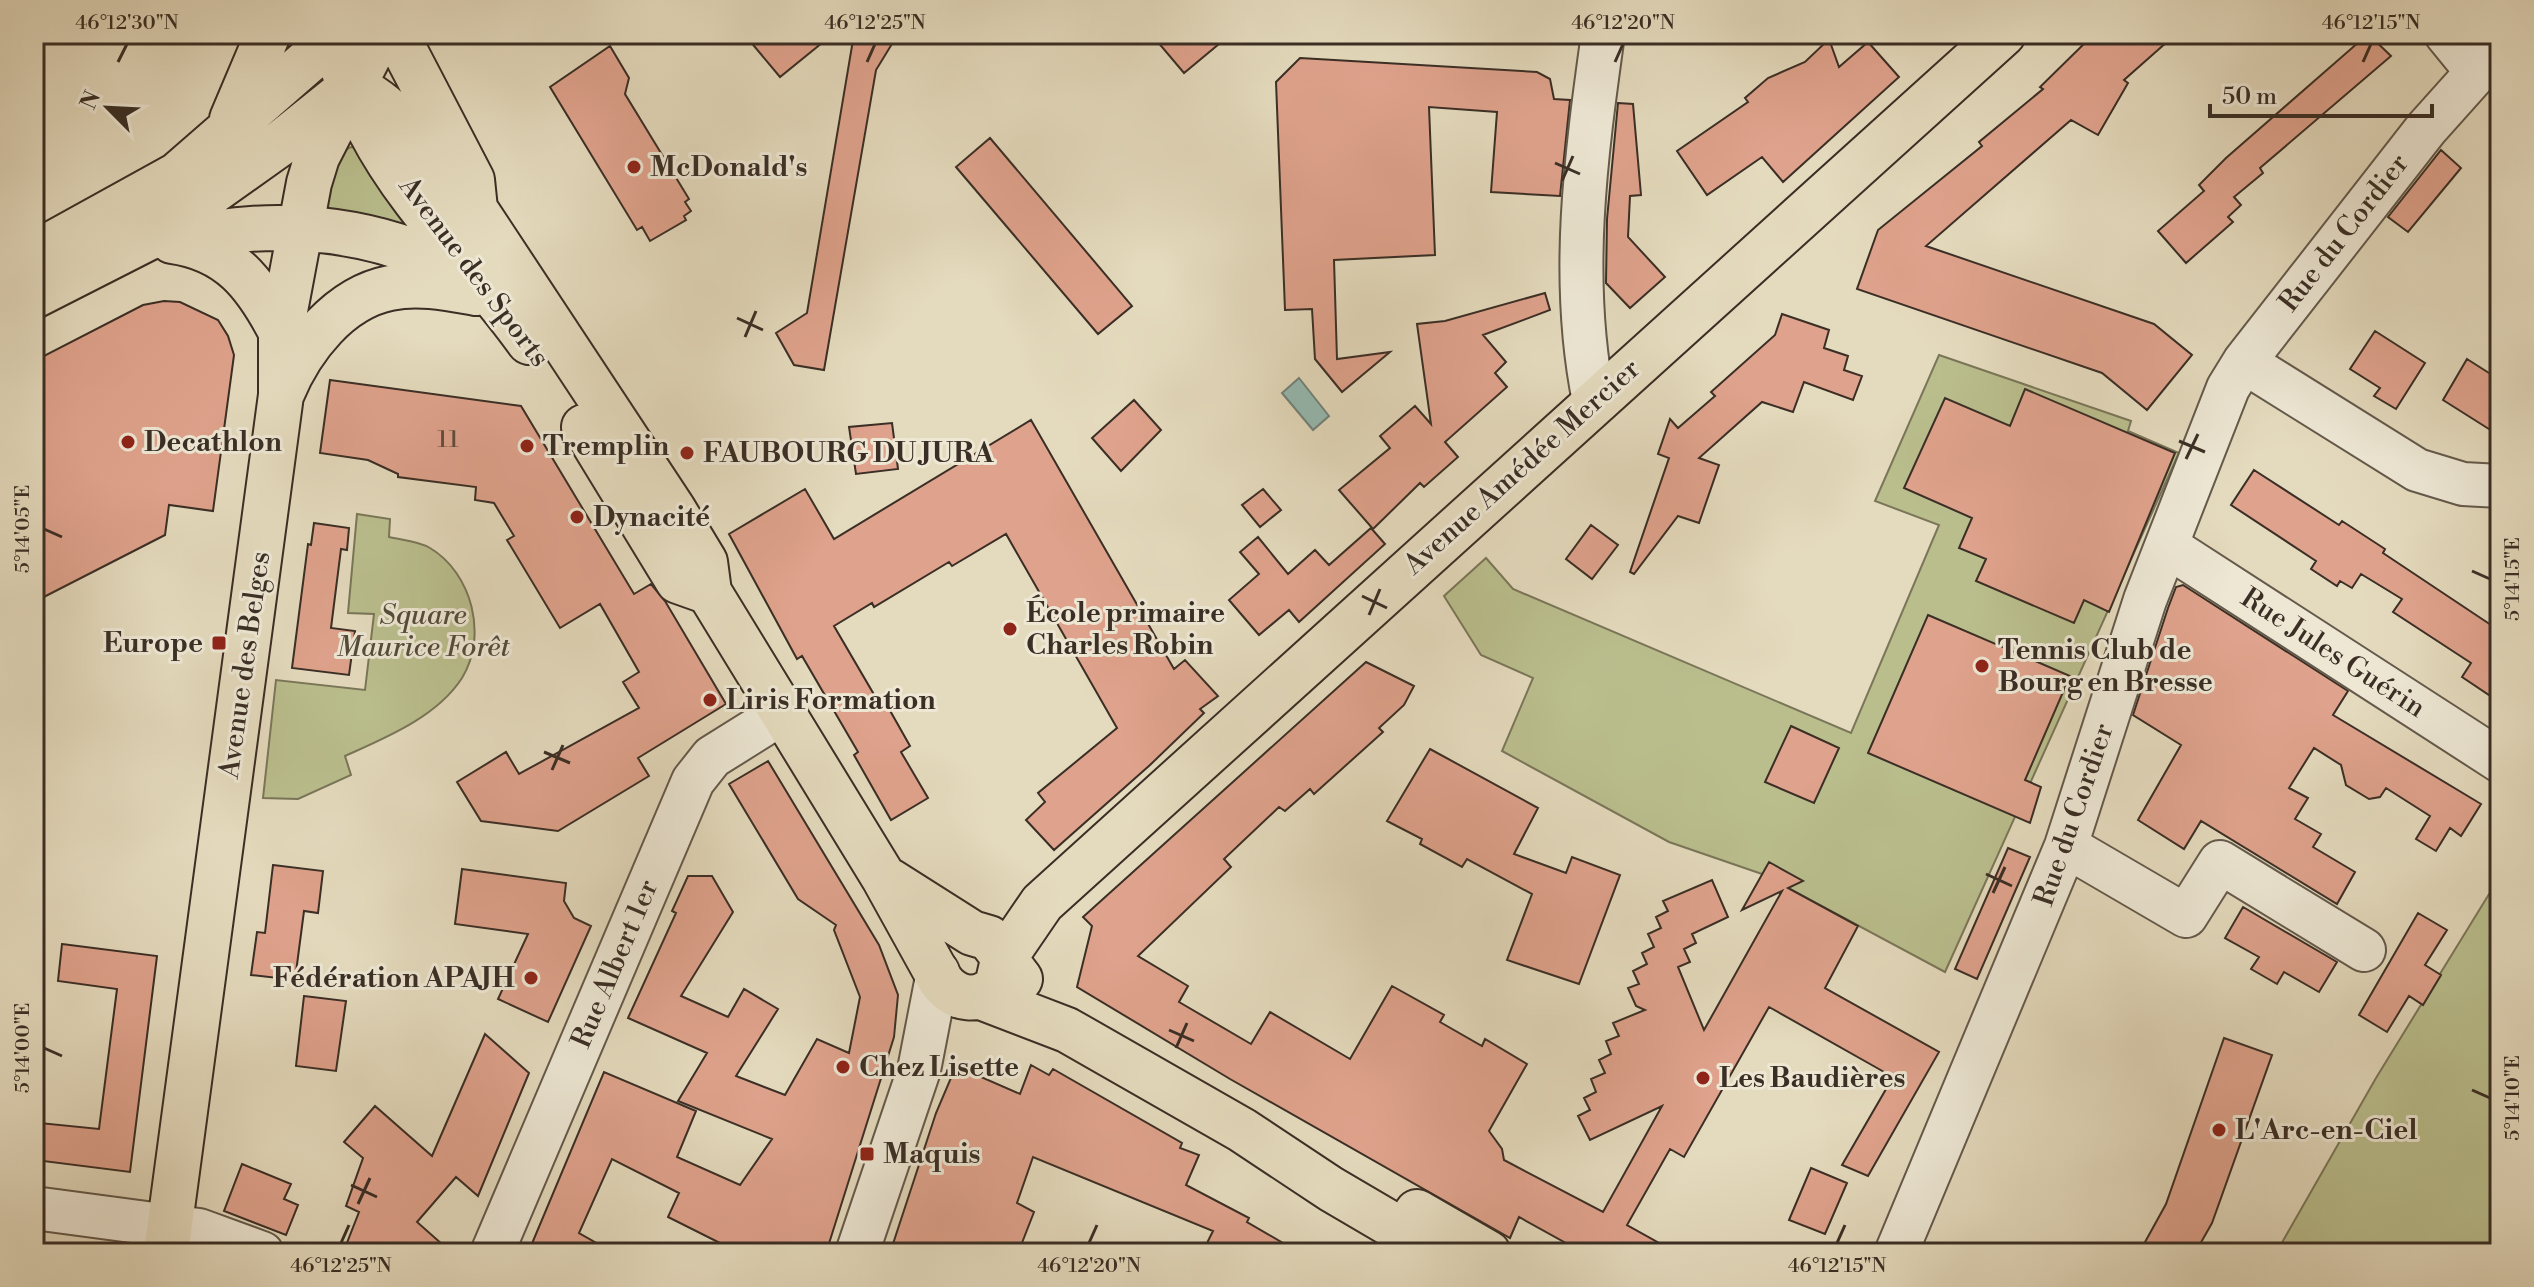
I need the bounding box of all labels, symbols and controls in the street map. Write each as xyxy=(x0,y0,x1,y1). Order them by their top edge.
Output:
text: 46°12'30"N xyxy=(75,11,179,36)
text: 46°12'25"N xyxy=(824,11,926,36)
text: 46°12'20"N xyxy=(1571,11,1675,36)
text: 46°12'15"N xyxy=(2322,11,2420,36)
north arrow xyxy=(68,68,148,148)
scale bar xyxy=(2210,68,2432,118)
text: 50 m xyxy=(2222,82,2277,112)
text: N xyxy=(75,86,107,114)
street label: Rue du Cordier xyxy=(2271,147,2417,319)
place label: McDonald's xyxy=(650,150,807,185)
marker: McDonald's xyxy=(625,158,643,176)
street label: Avenue des Sports xyxy=(390,169,557,374)
street label: Avenue Amédée Mercier xyxy=(1396,352,1647,583)
place label: Decathlon xyxy=(144,425,282,460)
house number: 11 xyxy=(437,425,459,455)
place label: Tremplin xyxy=(543,429,669,464)
marker: Decathlon xyxy=(119,433,137,451)
place label: FAUBOURG DU JURA xyxy=(703,436,994,471)
marker: Tremplin xyxy=(518,437,536,455)
marker: FAUBOURG DU JURA xyxy=(678,444,696,462)
text: 5°14'05"E xyxy=(11,485,36,573)
place label: Dynacité xyxy=(593,500,710,535)
marker: Dynacité xyxy=(568,508,586,526)
text: 5°14'15"E xyxy=(2501,537,2526,621)
street label: Avenue des Belges xyxy=(212,549,278,782)
street label: Rue Jules Guérin xyxy=(2234,580,2432,726)
place label: École primaire Charles Robin xyxy=(1026,594,1225,663)
park label: Square Maurice Forêt xyxy=(336,598,510,665)
marker: École primaire Charles Robin xyxy=(1001,620,1019,638)
place label: Europe xyxy=(103,626,203,661)
place label: Tennis Club de Bourg en Bresse xyxy=(1998,633,2213,700)
marker: Europe xyxy=(210,634,228,652)
marker: Tennis Club de Bourg en Bresse xyxy=(1973,657,1991,675)
place label: Liris Formation xyxy=(726,683,936,718)
marker: Liris Formation xyxy=(701,691,719,709)
street label: Rue du Cordier xyxy=(2026,719,2122,911)
street label: Rue Albert 1er xyxy=(564,874,666,1054)
place label: Fédération APAJH xyxy=(273,961,515,996)
marker: Fédération APAJH xyxy=(522,969,540,987)
text: 5°14'00"E xyxy=(11,1003,36,1093)
place label: Chez Lisette xyxy=(859,1050,1019,1085)
text: 5°14'10"E xyxy=(2501,1055,2526,1141)
marker: Chez Lisette xyxy=(834,1058,852,1076)
place label: Les Baudières xyxy=(1719,1061,1906,1096)
marker: Les Baudières xyxy=(1694,1069,1712,1087)
place label: L'Arc-en-Ciel xyxy=(2235,1113,2417,1148)
marker: L'Arc-en-Ciel xyxy=(2210,1121,2228,1139)
place label: Maquis xyxy=(883,1137,981,1172)
marker: Maquis xyxy=(858,1145,876,1163)
text: 46°12'25"N xyxy=(290,1254,392,1279)
text: 46°12'20"N xyxy=(1037,1254,1141,1279)
text: 46°12'15"N xyxy=(1788,1254,1886,1279)

